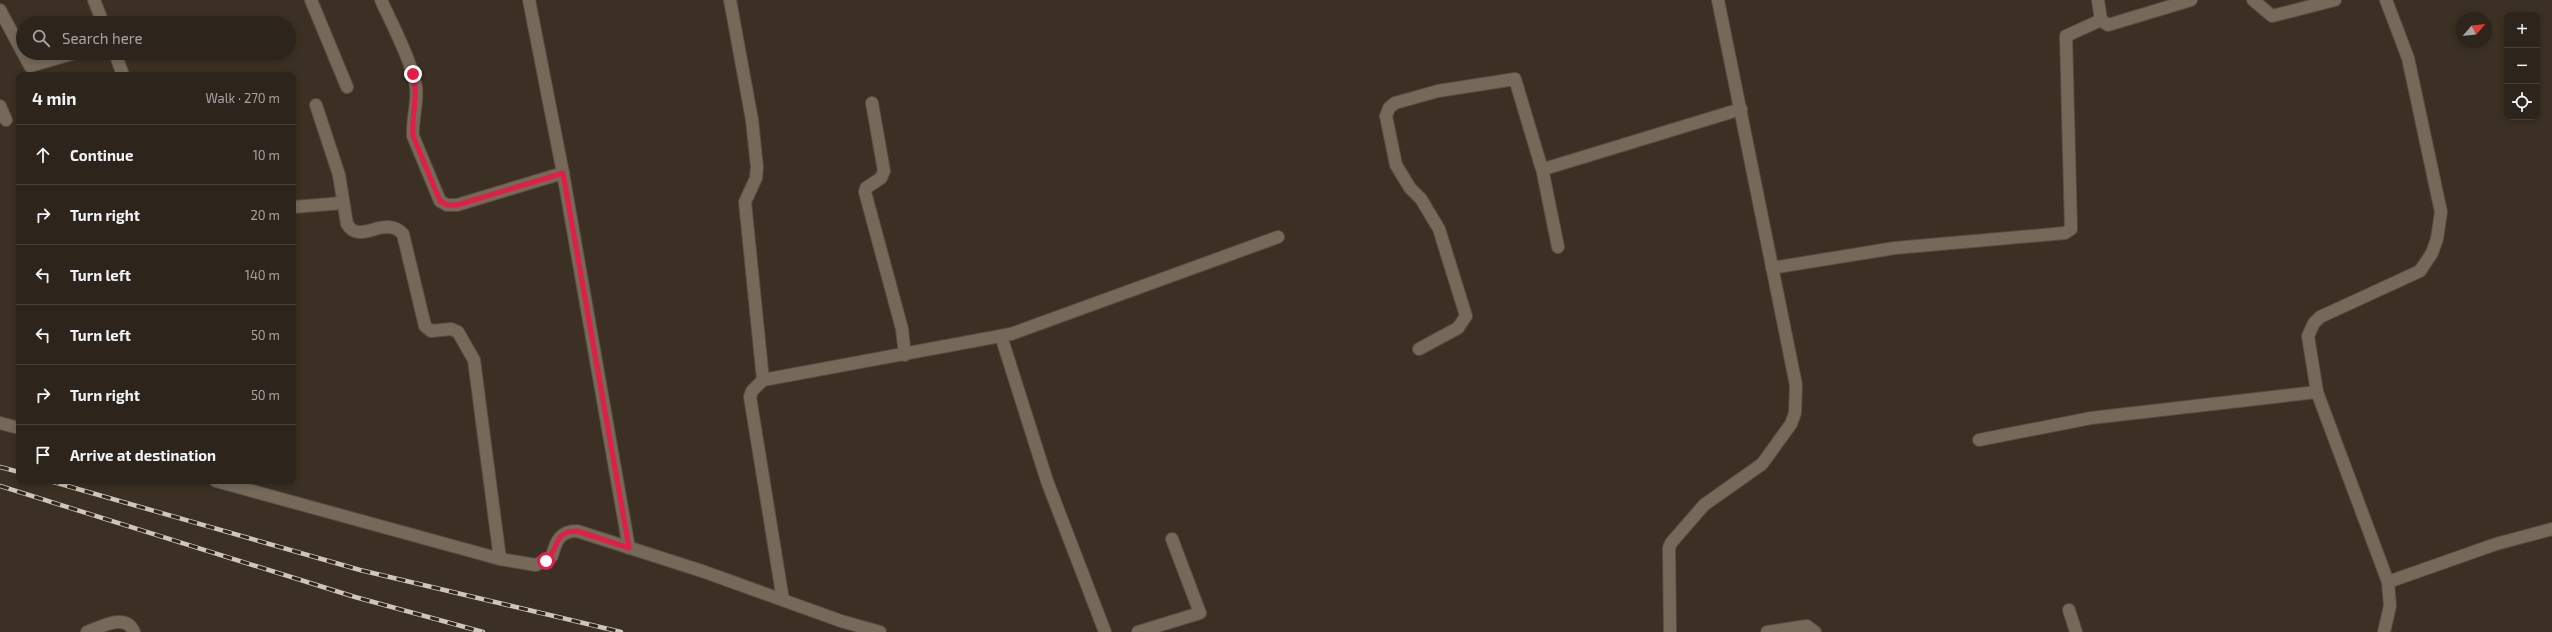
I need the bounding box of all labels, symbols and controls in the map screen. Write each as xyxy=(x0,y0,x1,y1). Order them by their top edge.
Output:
north arrow xyxy=(2456,12,2492,48)
map controls xyxy=(2504,12,2540,120)
button: + xyxy=(2504,12,2540,48)
search box xyxy=(16,16,296,60)
icon: search xyxy=(30,27,52,49)
text: Search here xyxy=(62,29,143,47)
button: − xyxy=(2504,48,2540,84)
route end xyxy=(404,65,422,83)
button: locate xyxy=(2504,84,2540,120)
text: 4 min xyxy=(32,88,76,108)
text: Walk · 270 m xyxy=(205,90,280,106)
icon: ahead xyxy=(32,144,54,166)
text: Continue xyxy=(70,146,133,164)
text: 10 m xyxy=(253,147,280,163)
icon: right xyxy=(32,204,54,226)
text: Turn right xyxy=(70,206,140,224)
text: 20 m xyxy=(251,207,280,223)
icon: left xyxy=(32,264,54,286)
text: Turn left xyxy=(70,266,131,284)
text: 140 m xyxy=(245,267,280,283)
icon: left xyxy=(32,324,54,346)
text: Turn left xyxy=(70,326,131,344)
text: 50 m xyxy=(251,327,280,343)
icon: right xyxy=(32,384,54,406)
text: Turn right xyxy=(70,386,140,404)
text: 50 m xyxy=(251,387,280,403)
icon: arrive xyxy=(32,444,54,466)
text: Arrive at destination xyxy=(70,446,216,464)
route start xyxy=(537,552,555,570)

